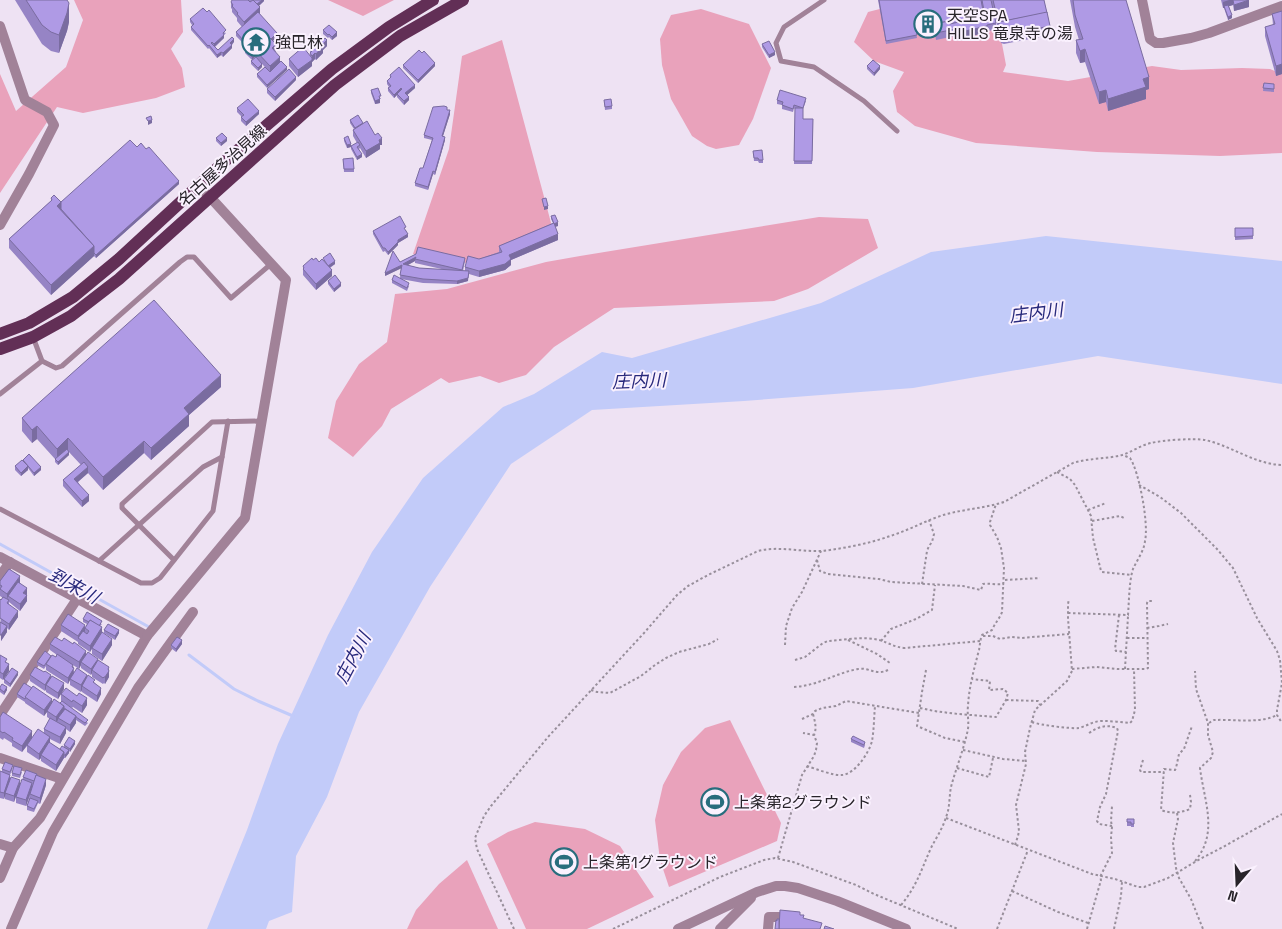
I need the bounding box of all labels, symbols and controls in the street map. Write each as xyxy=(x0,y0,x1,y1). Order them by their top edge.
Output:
place label: 天空SPA HILLS 竜泉寺の湯 xyxy=(947,5,1073,44)
building icon: 天空SPA HILLS 竜泉寺の湯 xyxy=(913,9,943,39)
temple icon: 強巴林 xyxy=(241,27,271,57)
place label: 強巴林 xyxy=(275,32,323,53)
street label: 名古屋多治見線 xyxy=(174,120,271,211)
water label: 庄内川 xyxy=(1008,298,1066,327)
water label: 庄内川 xyxy=(612,368,668,393)
water label: 到来川 xyxy=(45,562,105,610)
water label: 庄内川 xyxy=(330,627,376,687)
sports icon: 上条第2グラウンド xyxy=(700,787,730,817)
place label: 上条第2グラウンド xyxy=(734,792,872,813)
sports icon: 上条第1グラウンド xyxy=(549,847,579,877)
place label: 上条第1グラウンド xyxy=(583,852,718,873)
north arrow xyxy=(1212,859,1262,909)
text: N xyxy=(1225,886,1240,906)

